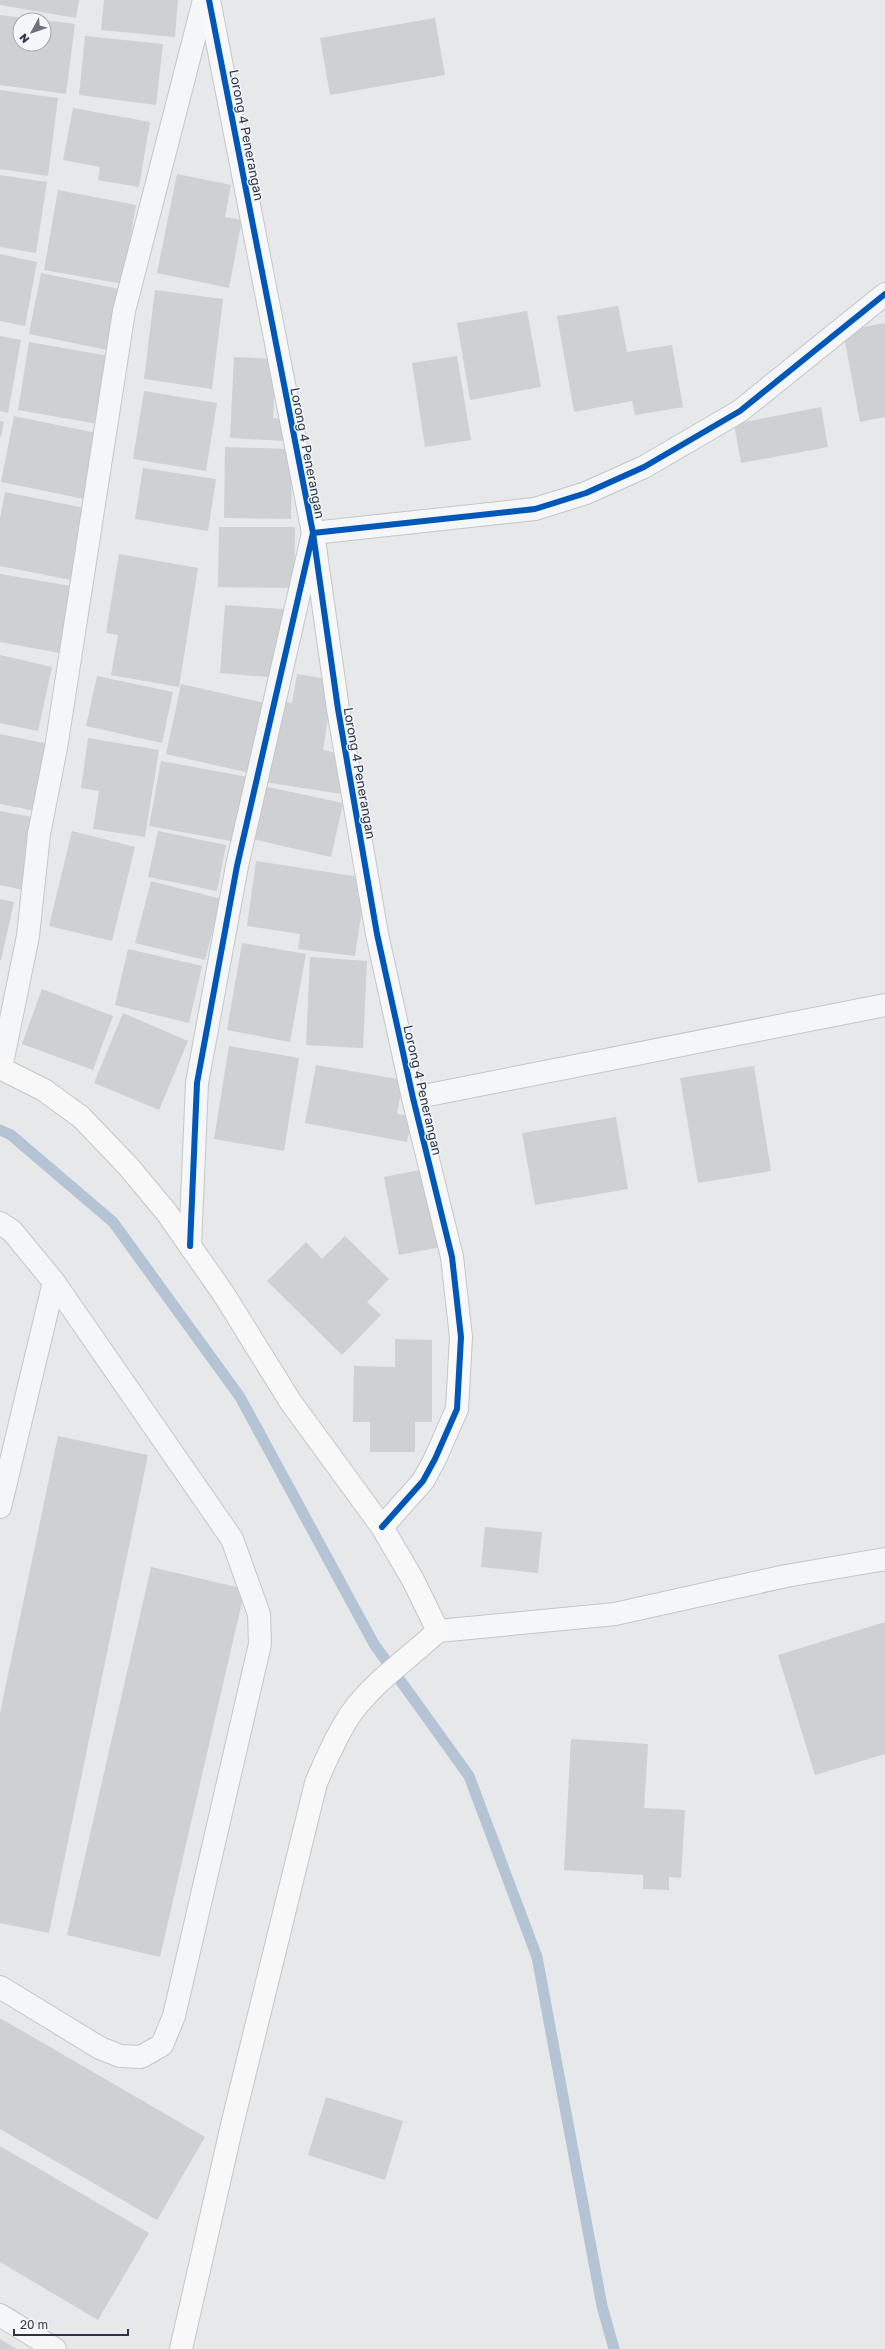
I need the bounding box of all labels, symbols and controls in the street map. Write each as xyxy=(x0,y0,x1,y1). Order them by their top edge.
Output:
north arrow xyxy=(12,12,52,52)
text: N xyxy=(16,31,32,46)
street label: Lorong 4 Penerangan xyxy=(226,68,268,202)
street label: Lorong 4 Penerangan xyxy=(287,386,329,520)
street label: Lorong 4 Penerangan xyxy=(341,706,379,840)
street label: Lorong 4 Penerangan xyxy=(400,1023,446,1157)
scale bar xyxy=(14,2311,128,2337)
text: 20 m xyxy=(20,2317,48,2332)

